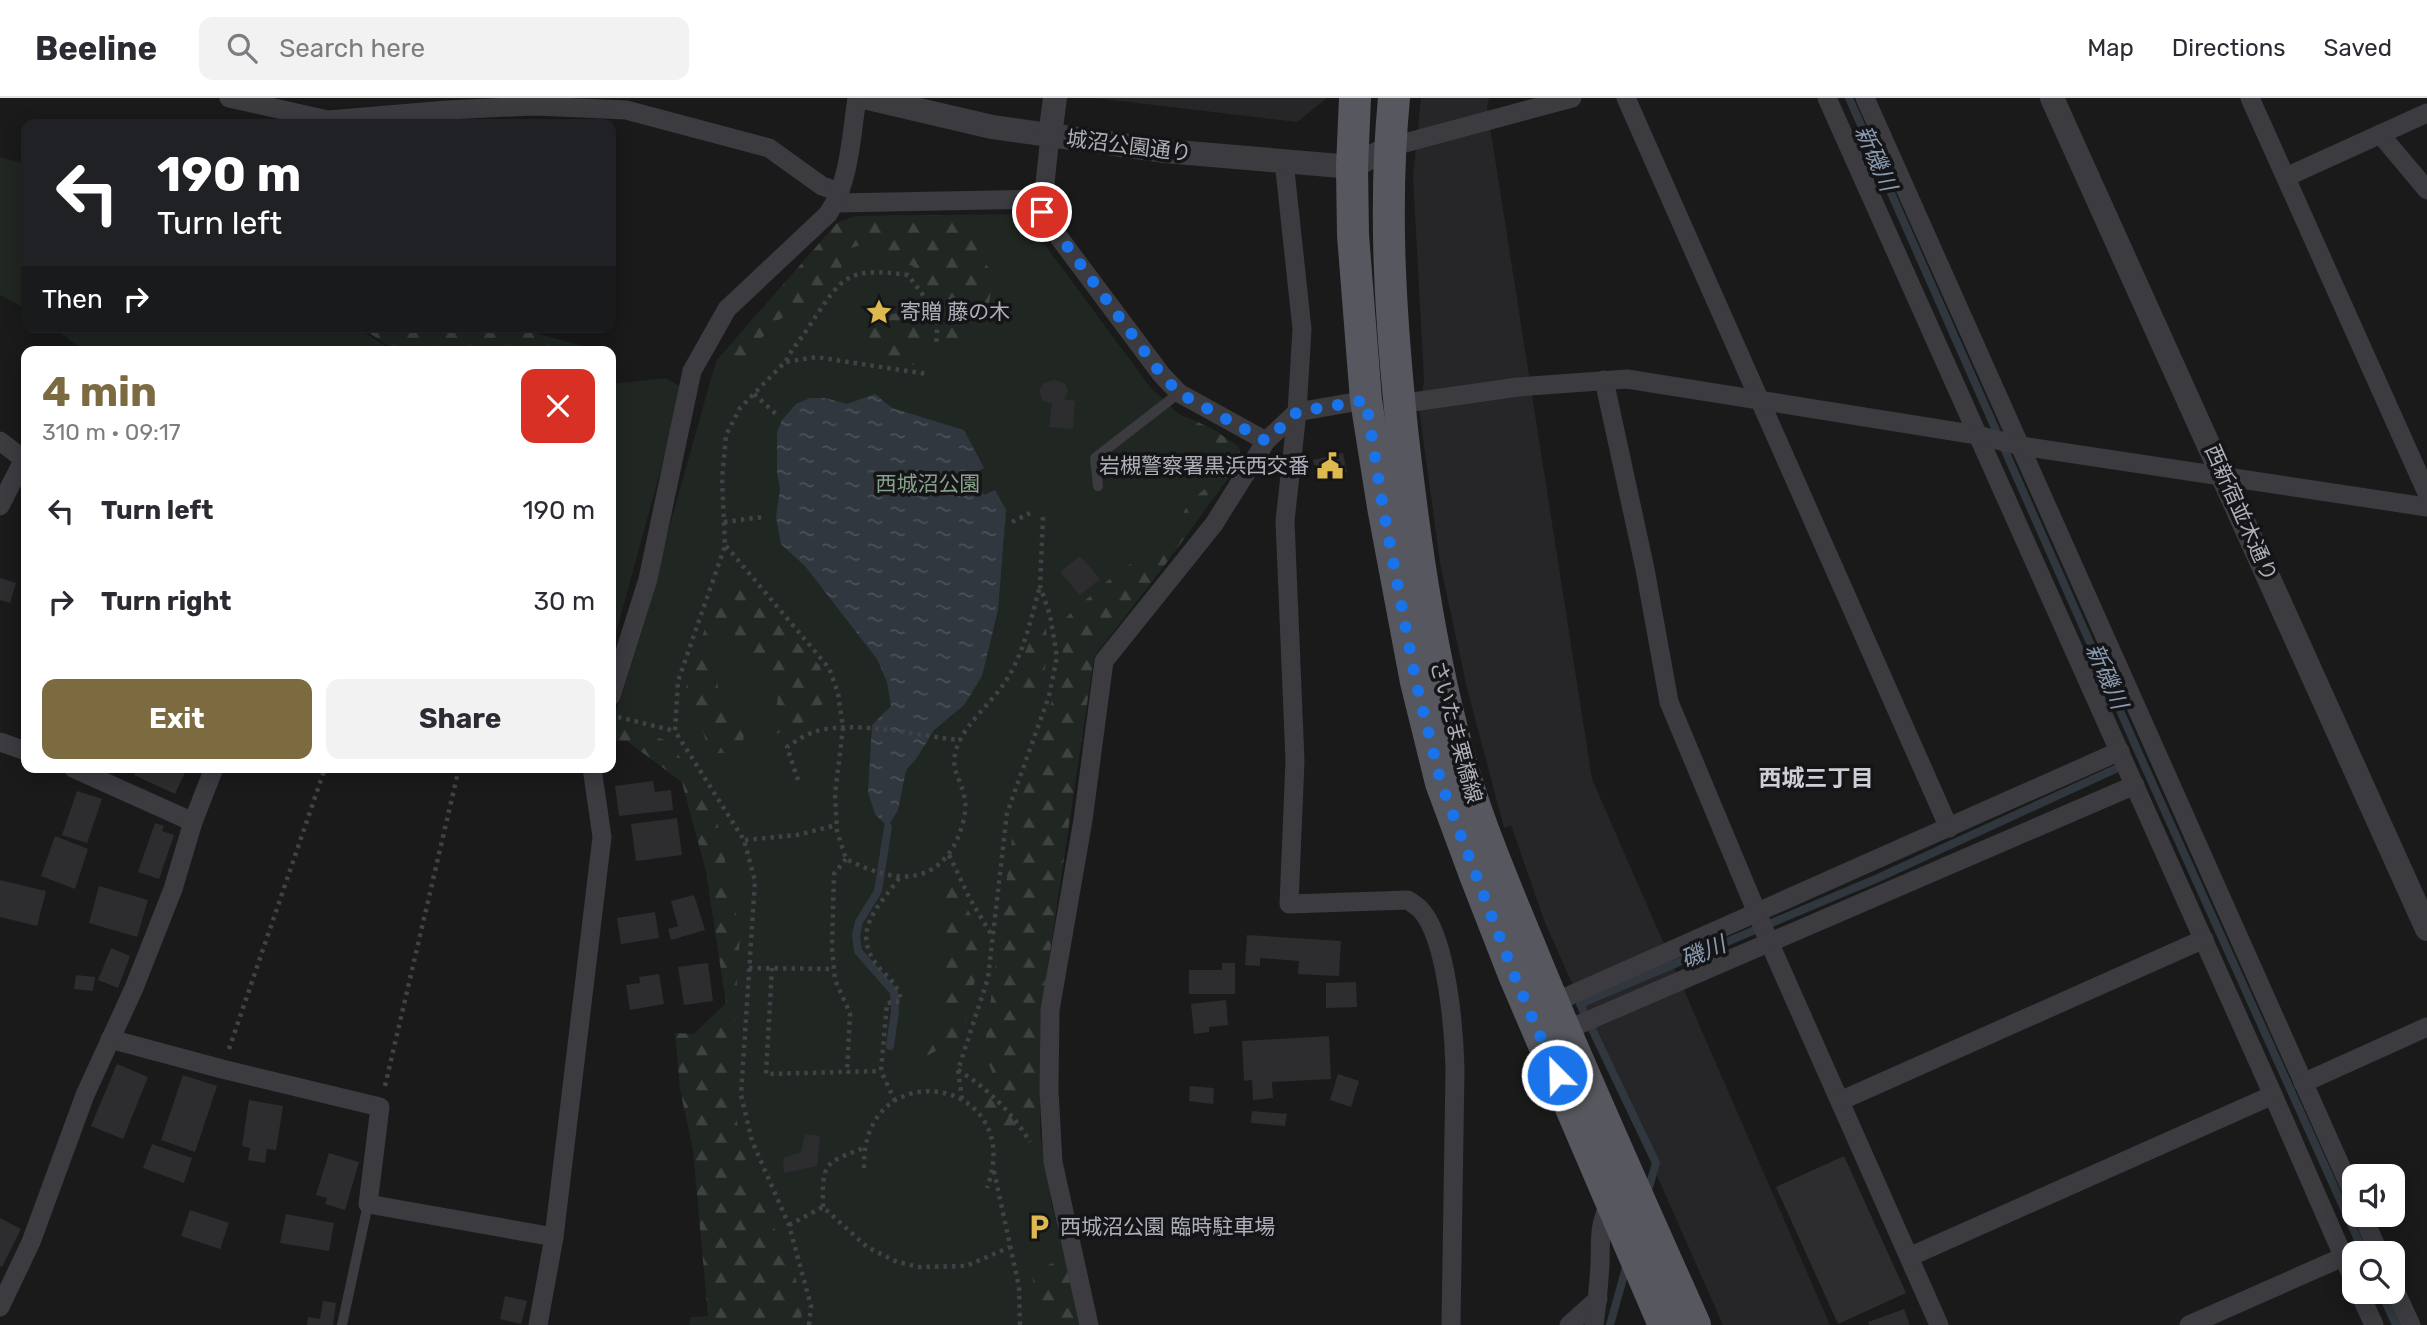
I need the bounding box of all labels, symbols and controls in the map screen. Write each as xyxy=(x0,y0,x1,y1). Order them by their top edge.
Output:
search box xyxy=(199,17,689,80)
text: Beeline xyxy=(35,29,157,68)
icon: search xyxy=(223,29,261,67)
text: Search here xyxy=(279,33,425,64)
text: Map xyxy=(2087,34,2134,62)
text: Directions xyxy=(2172,34,2285,62)
text: Saved xyxy=(2323,34,2392,62)
water label: 新磯川 xyxy=(1849,121,1904,198)
street label: 城沼公園通り xyxy=(1065,125,1193,166)
text: 190 m xyxy=(157,145,301,203)
icon: left xyxy=(42,147,133,238)
pin xyxy=(1012,182,1072,242)
icon: arrive xyxy=(1023,193,1061,231)
text: Turn left xyxy=(157,204,282,242)
icon: right xyxy=(117,280,155,318)
text: Then xyxy=(42,284,103,315)
place icon: 寄贈 藤の木 xyxy=(864,297,894,327)
place label: 寄贈 藤の木 xyxy=(900,299,1010,324)
text: 4 min xyxy=(42,367,157,417)
button: close xyxy=(521,369,595,443)
text: 310 m · 09:17 xyxy=(42,418,181,446)
street label: 西新宿並木通り xyxy=(2200,441,2283,585)
public building icon: 岩槻警察署黒浜西交番 xyxy=(1315,451,1345,481)
place label: 岩槻警察署黒浜西交番 xyxy=(1099,453,1309,478)
park label: 西城沼公園 xyxy=(876,471,981,496)
icon: left xyxy=(42,492,80,530)
text: Turn left xyxy=(101,495,213,526)
text: 190 m xyxy=(522,495,595,526)
icon: right xyxy=(42,583,80,621)
text: Turn right xyxy=(101,586,231,617)
text: 30 m xyxy=(533,586,595,617)
water label: 新磯川 xyxy=(2080,639,2135,716)
street label: さいたま栗橋線 xyxy=(1425,658,1487,806)
button: Exit xyxy=(42,679,312,759)
button: Share xyxy=(326,679,595,759)
district label: 西城三丁目 xyxy=(1759,764,1874,792)
water label: 磯川 xyxy=(1676,929,1732,974)
position arrow xyxy=(1520,1038,1594,1112)
map controls xyxy=(2342,1164,2405,1304)
button: sound xyxy=(2342,1164,2405,1227)
parking icon: 西城沼公園 臨時駐車場 xyxy=(1024,1212,1054,1242)
place label: 西城沼公園 臨時駐車場 xyxy=(1060,1214,1275,1239)
button: search xyxy=(2342,1241,2405,1304)

